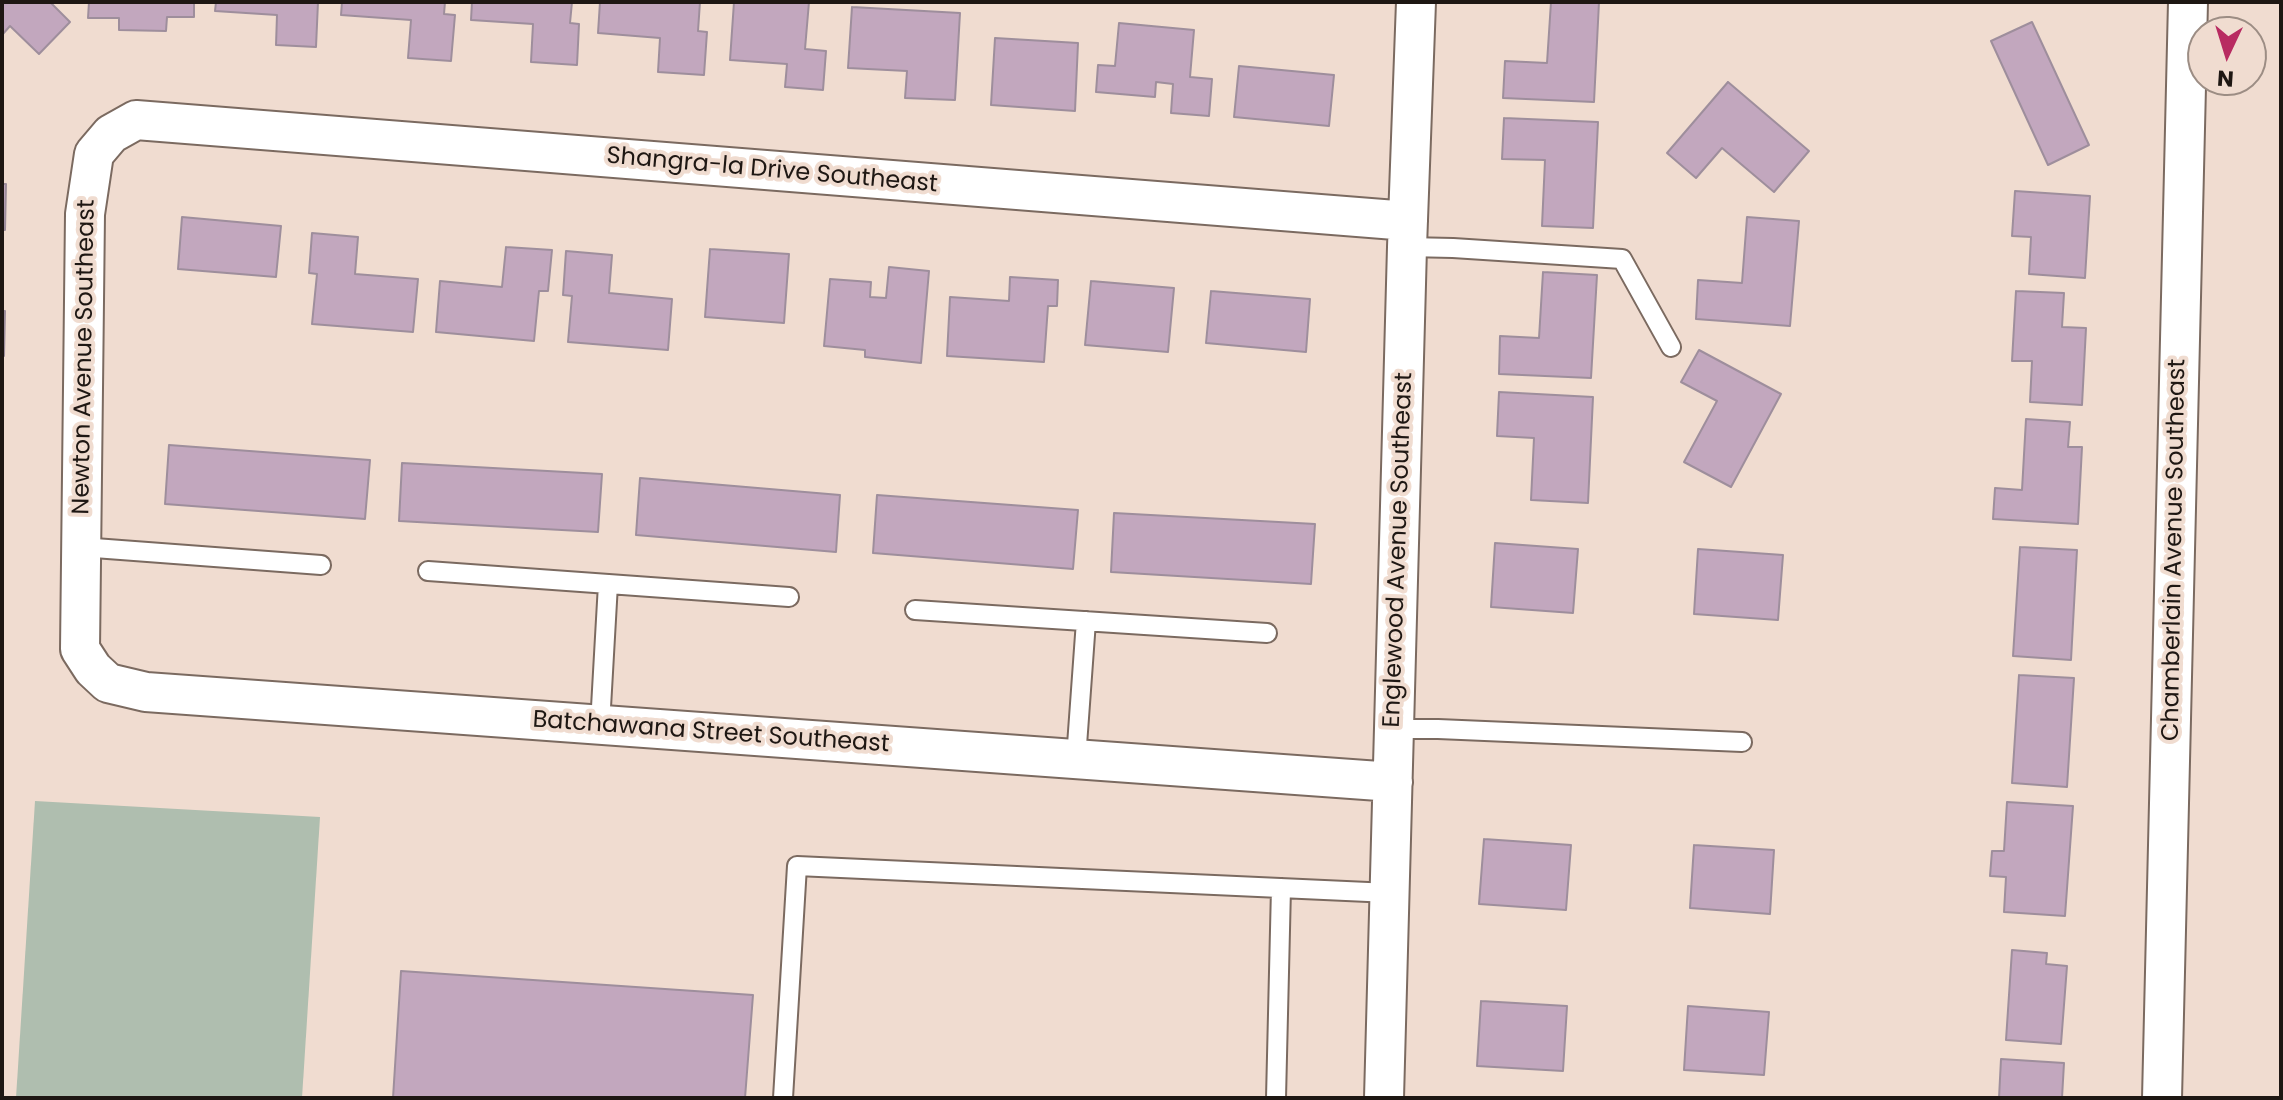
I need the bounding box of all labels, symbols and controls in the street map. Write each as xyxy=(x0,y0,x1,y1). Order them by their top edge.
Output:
north arrow xyxy=(2187,16,2267,96)
text: N xyxy=(2216,62,2235,94)
street label: Shangra-la Drive Southeast xyxy=(605,142,939,200)
street label: Newton Avenue Southeast xyxy=(68,199,102,515)
street label: Chamberlain Avenue Southeast xyxy=(2157,359,2193,741)
street label: Englewood Avenue Southeast xyxy=(1378,372,1420,728)
street label: Batchawana Street Southeast xyxy=(532,706,890,760)

